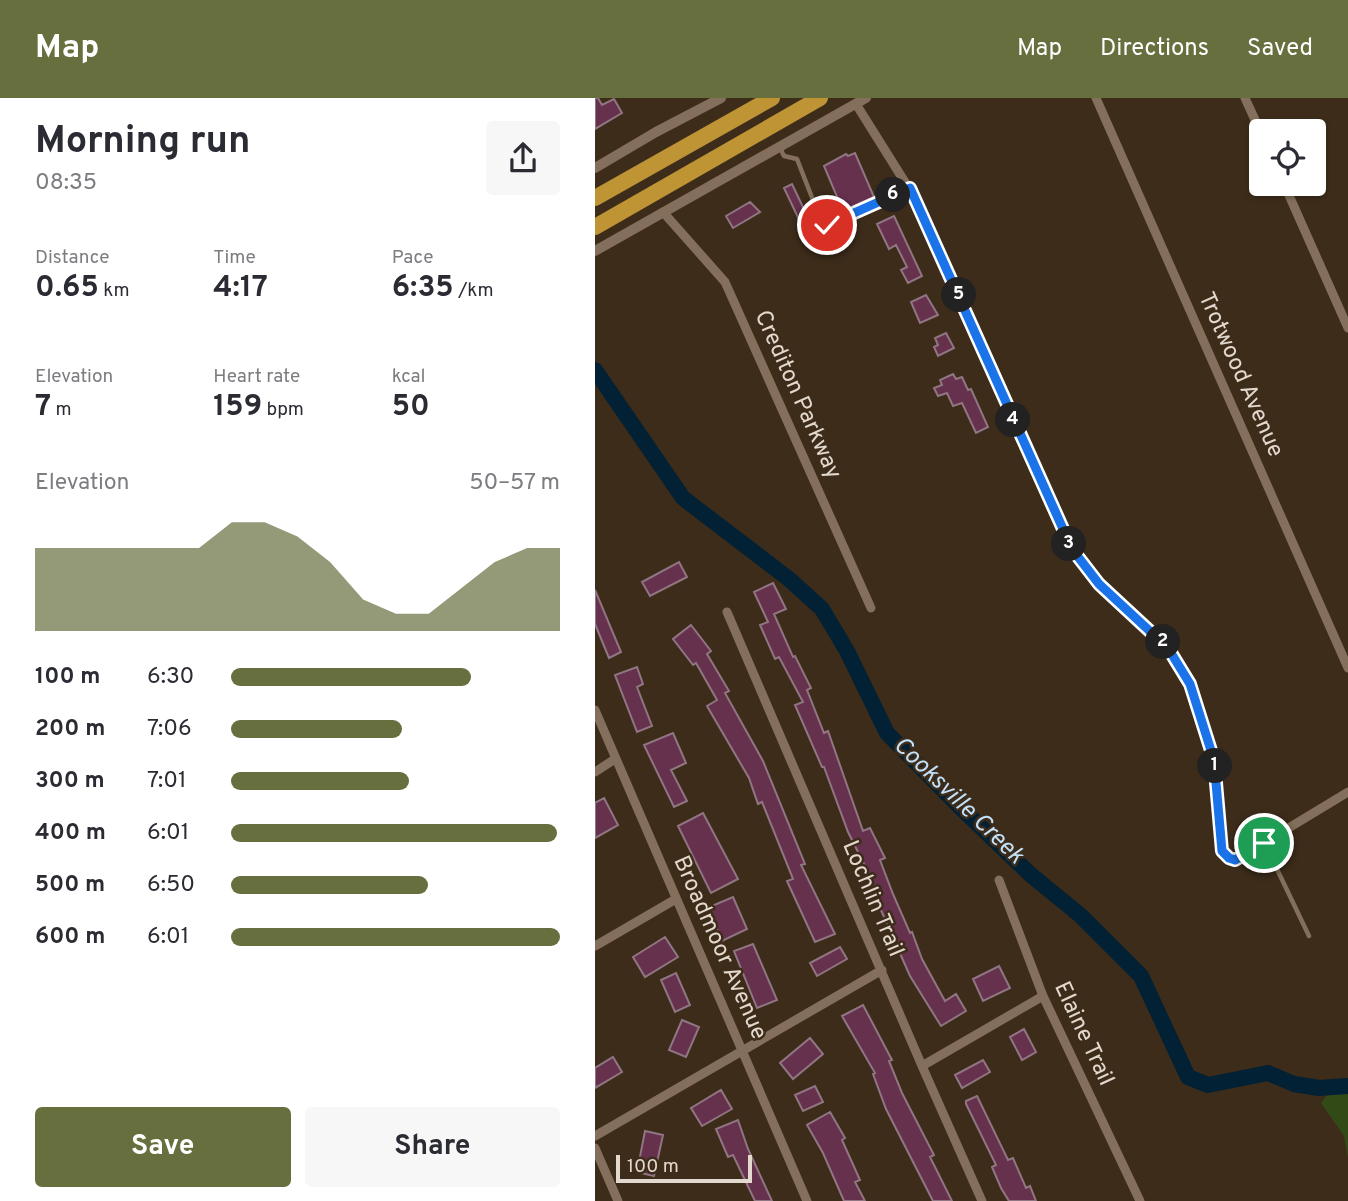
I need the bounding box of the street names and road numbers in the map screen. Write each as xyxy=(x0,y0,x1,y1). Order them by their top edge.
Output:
street label: Trotwood Avenue xyxy=(1191,288,1289,462)
street label: Crediton Parkway xyxy=(747,306,847,484)
street label: Lochlin Trail xyxy=(834,836,910,962)
street label: Broadmoor Avenue xyxy=(665,852,773,1044)
street label: Elaine Trail xyxy=(1046,977,1120,1091)

